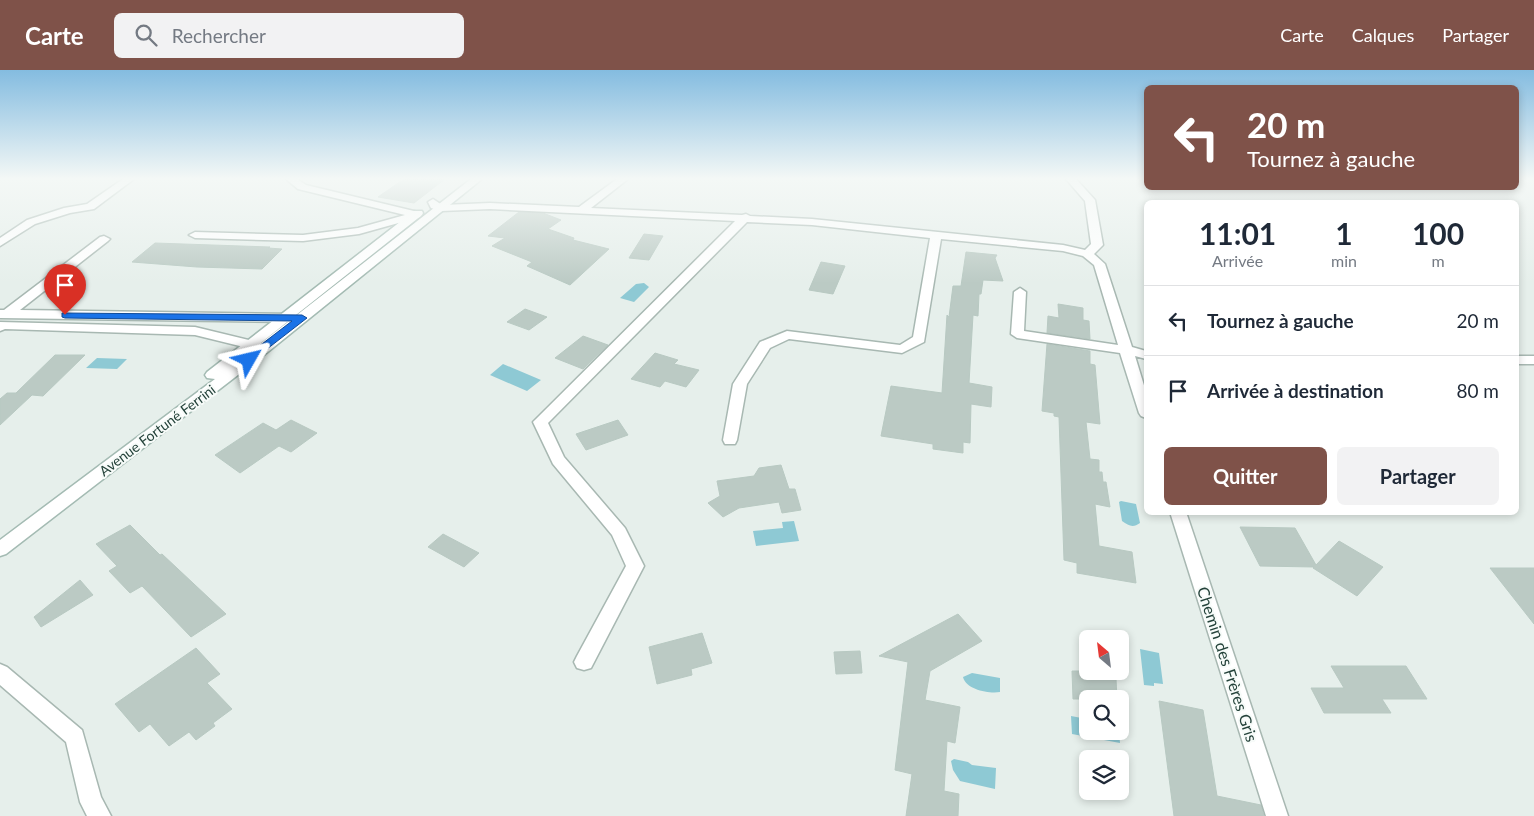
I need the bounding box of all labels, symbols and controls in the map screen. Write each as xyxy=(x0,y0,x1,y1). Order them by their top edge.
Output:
search box xyxy=(114,13,464,58)
text: Carte xyxy=(25,21,84,50)
icon: search xyxy=(132,21,160,49)
text: Rechercher xyxy=(172,24,266,47)
text: Carte xyxy=(1280,24,1324,46)
text: Calques xyxy=(1352,24,1414,46)
text: Partager xyxy=(1442,24,1509,46)
text: 20 m xyxy=(1247,103,1325,145)
icon: left xyxy=(1164,105,1229,170)
text: Tournez à gauche xyxy=(1247,145,1415,172)
text: 11:01 xyxy=(1199,215,1276,251)
text: 1 xyxy=(1335,215,1353,251)
text: 100 xyxy=(1412,215,1464,251)
text: Arrivée xyxy=(1212,251,1263,270)
text: min xyxy=(1331,251,1357,270)
text: m xyxy=(1431,251,1445,270)
pin xyxy=(44,264,86,315)
icon: arrive xyxy=(51,271,79,299)
icon: left xyxy=(1164,307,1192,335)
text: Tournez à gauche xyxy=(1207,309,1354,332)
text: 20 m xyxy=(1456,309,1499,332)
position arrow xyxy=(222,333,274,385)
icon: arrive xyxy=(1164,377,1192,405)
text: Arrivée à destination xyxy=(1207,379,1384,402)
text: 80 m xyxy=(1456,379,1499,402)
street label: Avenue Fortuné Ferrini xyxy=(95,381,219,479)
button: Quitter xyxy=(1164,447,1327,505)
button: Partager xyxy=(1337,447,1499,505)
street label: Chemin des Frères Gris xyxy=(1194,584,1262,744)
north arrow xyxy=(1079,630,1129,680)
map controls xyxy=(1079,630,1129,800)
button: search xyxy=(1079,690,1129,740)
button: layers xyxy=(1079,750,1129,800)

